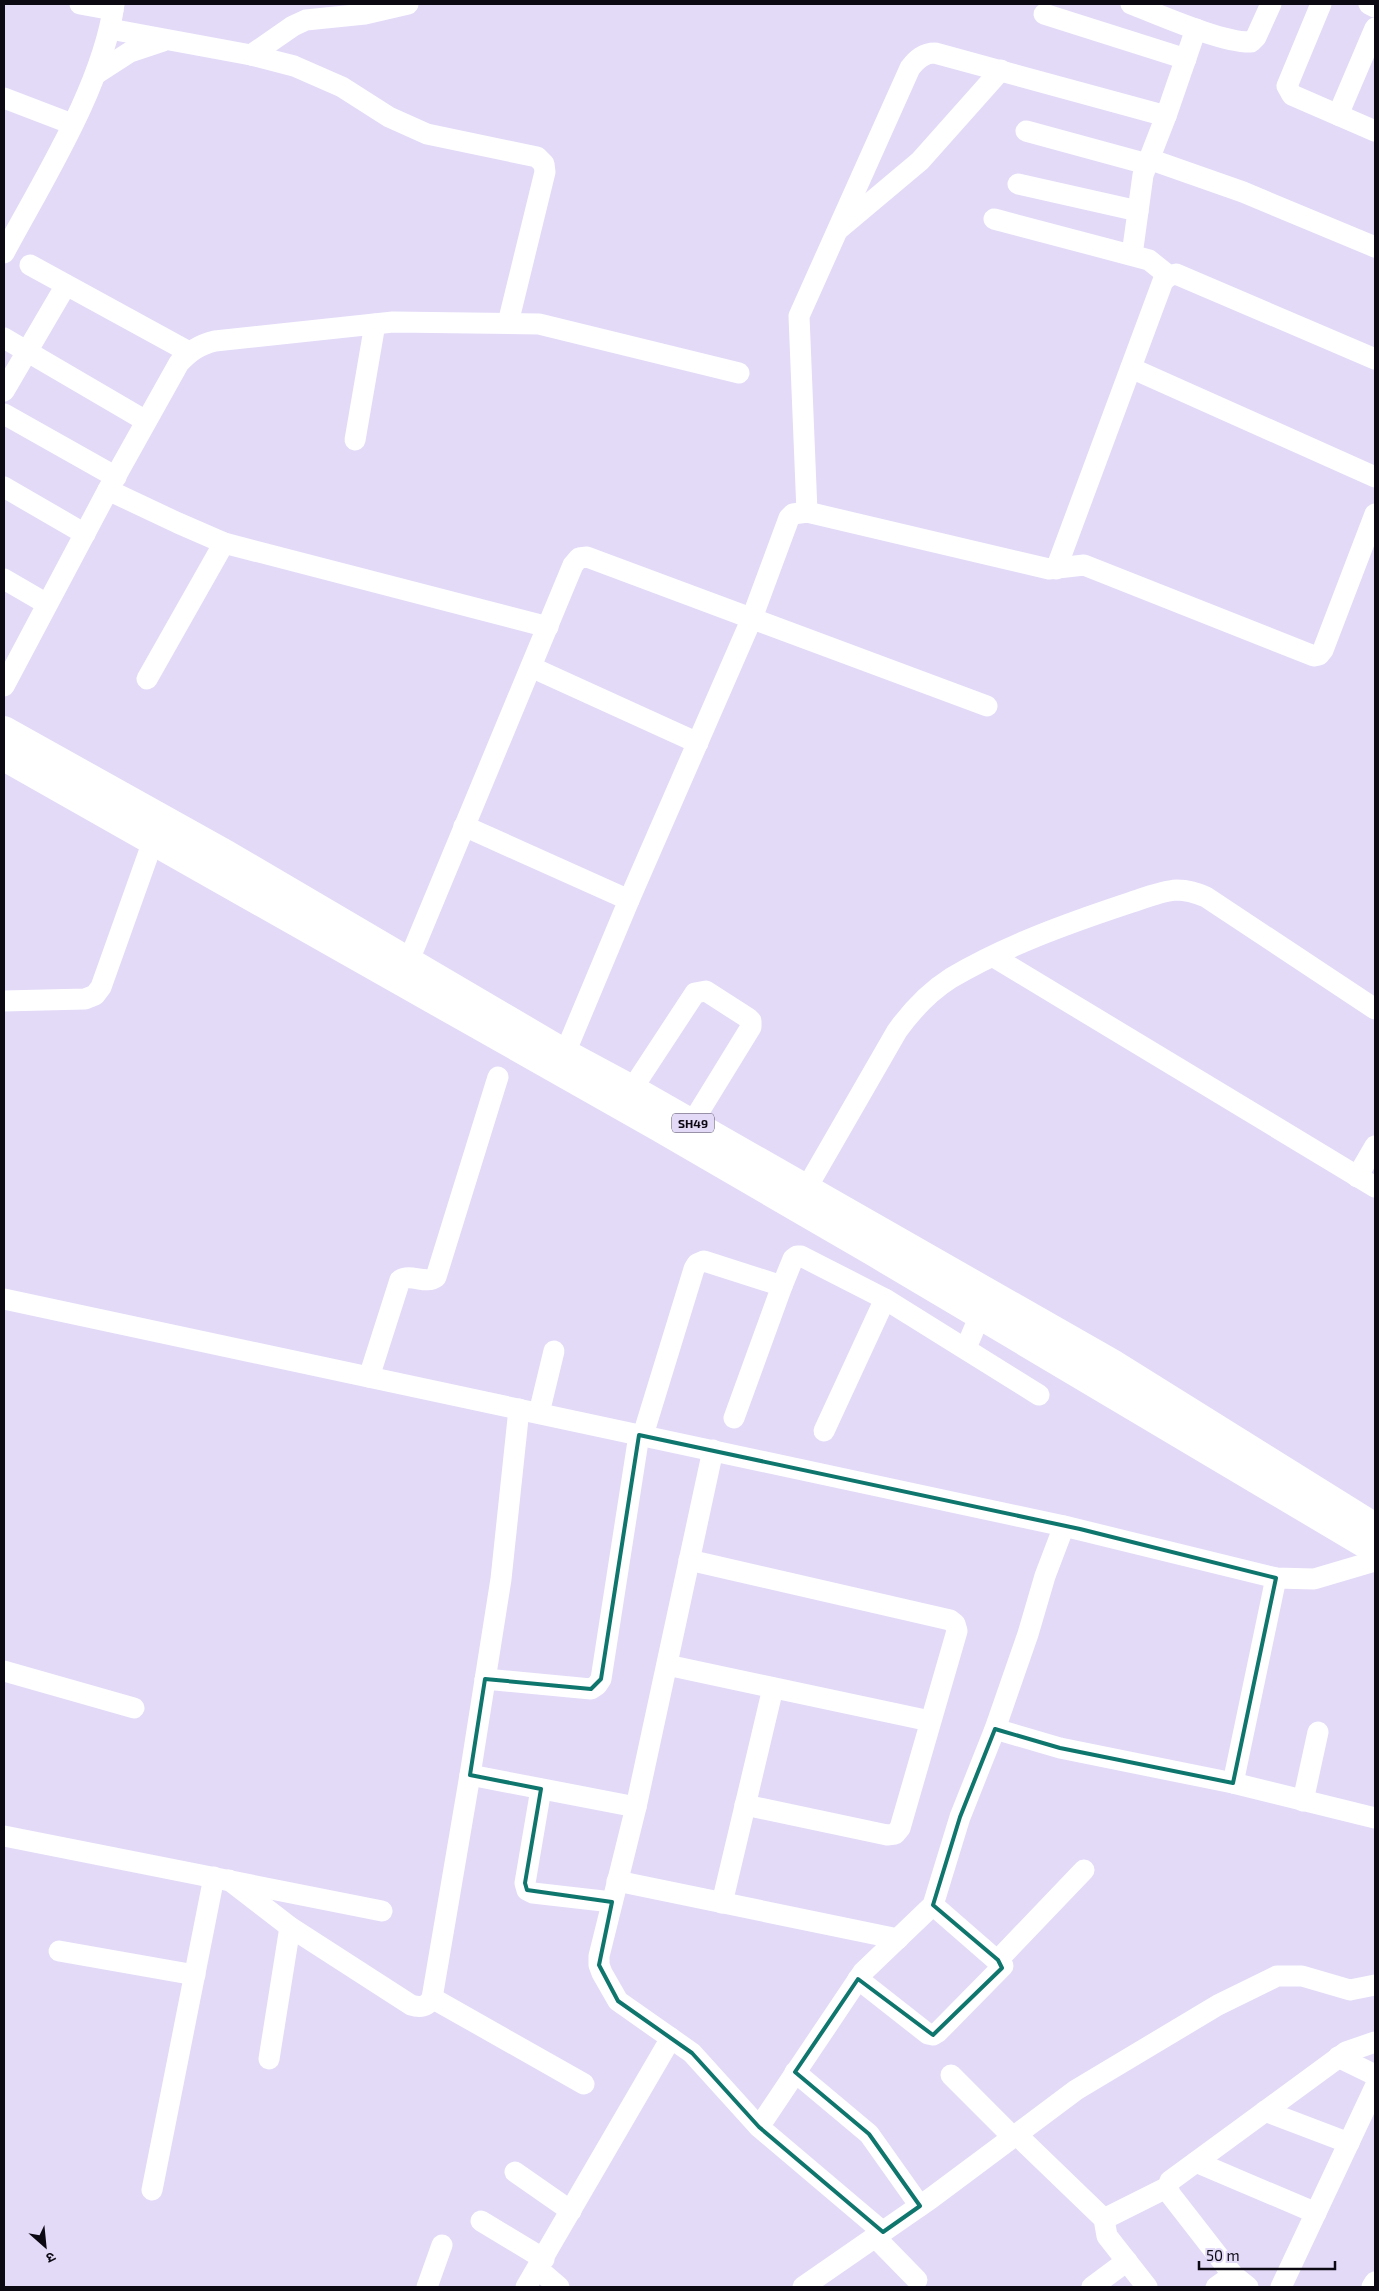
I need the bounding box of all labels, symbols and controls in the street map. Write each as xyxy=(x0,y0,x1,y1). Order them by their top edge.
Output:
road number: SH49 xyxy=(672,1114,714,1132)
north arrow xyxy=(20,2221,70,2271)
scale bar xyxy=(1199,2238,1335,2270)
text: 50 m xyxy=(1206,2246,1240,2264)
text: उ xyxy=(43,2249,59,2268)

